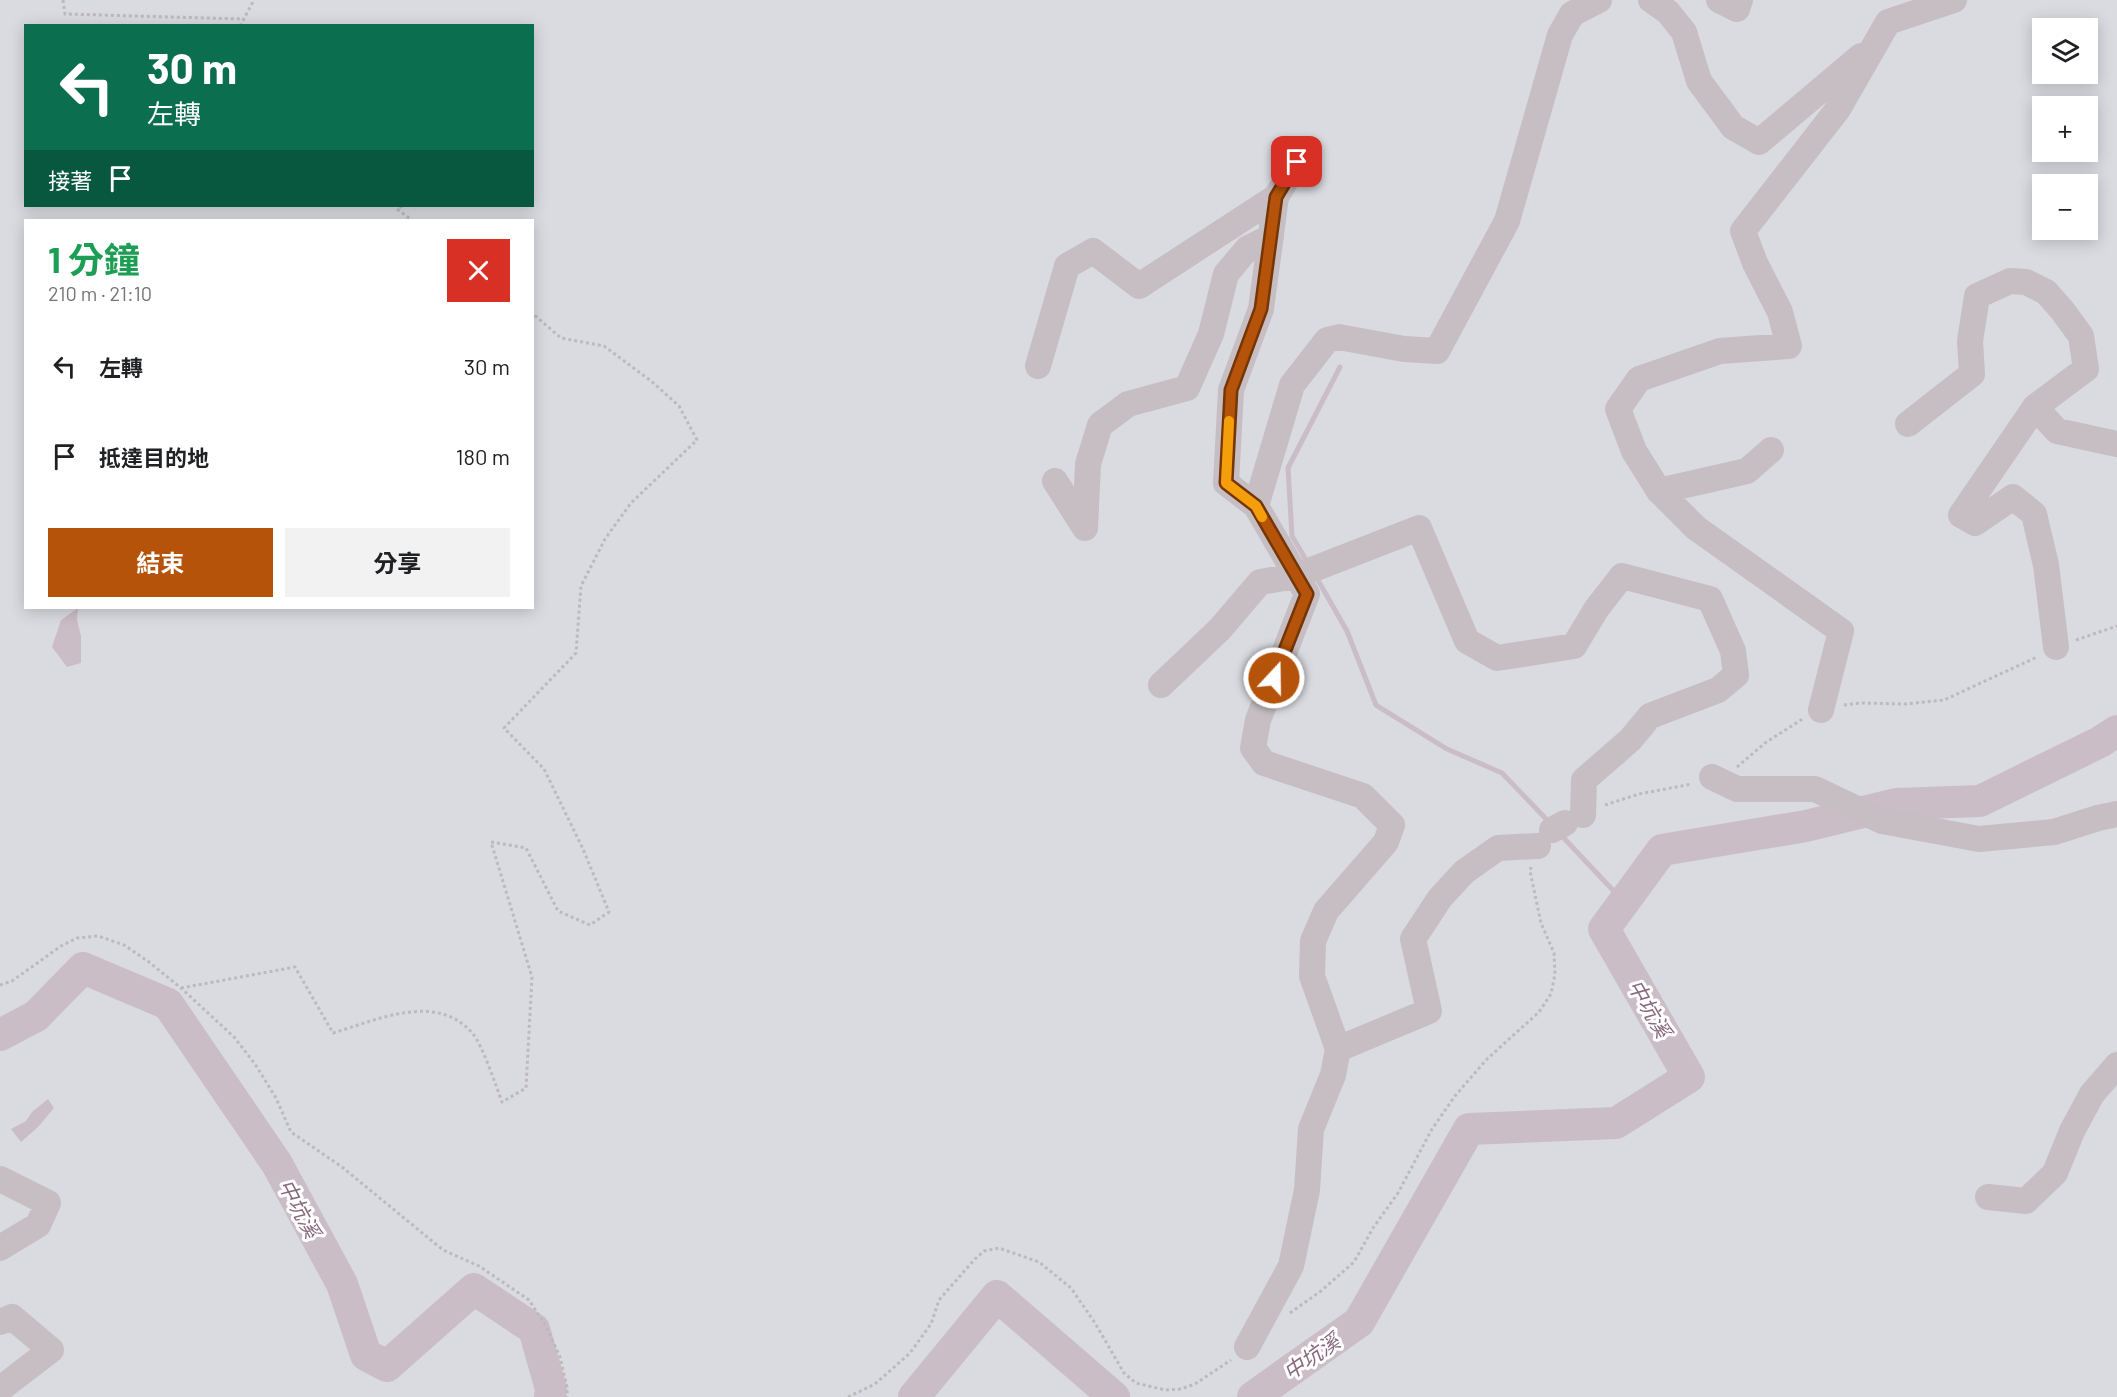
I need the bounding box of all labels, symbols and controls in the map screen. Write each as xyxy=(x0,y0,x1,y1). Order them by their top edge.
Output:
map controls xyxy=(2032,18,2098,240)
button: layers xyxy=(2032,18,2098,84)
text: 30 m xyxy=(147,42,237,92)
icon: left xyxy=(48,48,126,126)
button: + xyxy=(2032,96,2098,162)
text: 左轉 xyxy=(147,97,201,129)
pin xyxy=(1271,136,1322,187)
icon: arrive xyxy=(1280,145,1313,178)
icon: arrive xyxy=(104,162,137,195)
text: 接著 xyxy=(48,167,92,193)
button: − xyxy=(2032,174,2098,240)
text: 1 分鐘 xyxy=(48,237,140,280)
button: close xyxy=(447,239,510,302)
text: 210 m · 21:10 xyxy=(48,281,152,305)
icon: left xyxy=(48,350,81,383)
text: 30 m xyxy=(464,353,510,379)
text: 左轉 xyxy=(99,354,143,380)
icon: arrive xyxy=(48,440,81,473)
text: 180 m xyxy=(456,443,510,469)
text: 抵達目的地 xyxy=(99,444,209,470)
button: 結束 xyxy=(48,528,273,597)
button: 分享 xyxy=(285,528,510,597)
position arrow xyxy=(1242,646,1306,710)
water label: 中坑溪 xyxy=(1623,974,1678,1044)
water label: 中坑溪 xyxy=(274,1174,327,1244)
water label: 中坑溪 xyxy=(1278,1326,1346,1384)

